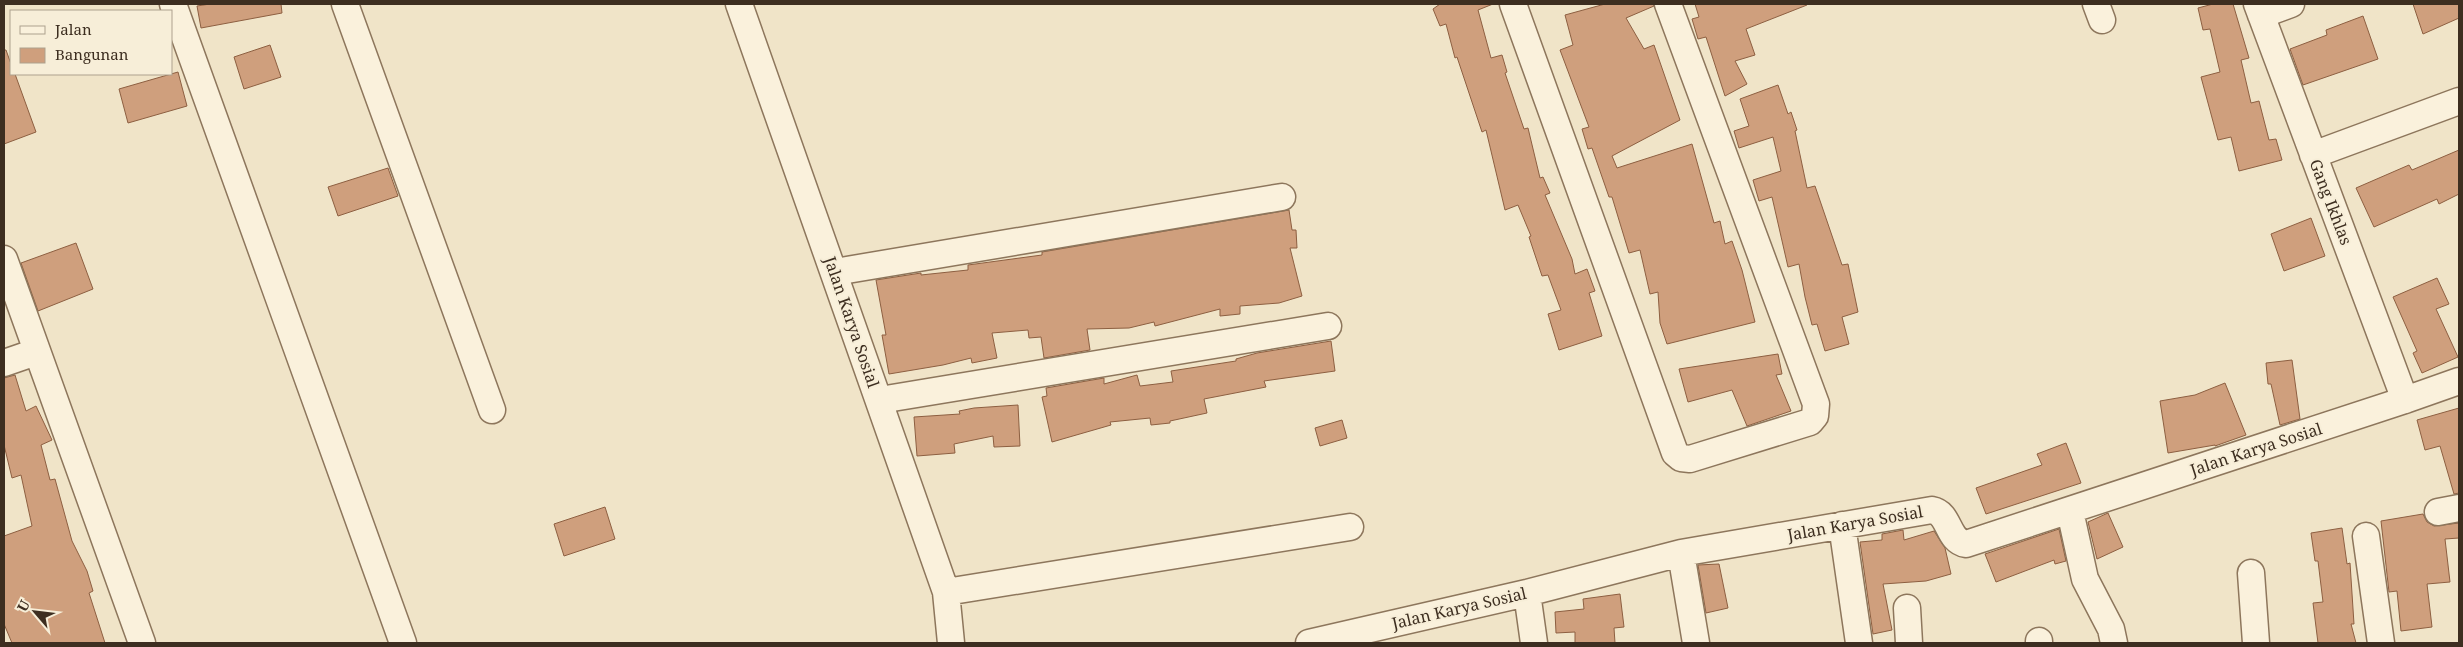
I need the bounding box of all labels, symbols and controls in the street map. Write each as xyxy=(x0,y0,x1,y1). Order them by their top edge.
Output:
legend xyxy=(10,10,172,75)
text: Jalan xyxy=(54,19,92,39)
text: Bangunan xyxy=(55,44,129,64)
street label: Gang Ikhlas xyxy=(2305,156,2357,248)
street label: Jalan Karya Sosial xyxy=(819,253,885,391)
street label: Jalan Karya Sosial xyxy=(2186,417,2325,481)
street label: Jalan Karya Sosial xyxy=(1784,500,1925,546)
street label: Jalan Karya Sosial xyxy=(1389,582,1528,634)
north arrow xyxy=(10,587,60,637)
text: U xyxy=(12,596,34,615)

